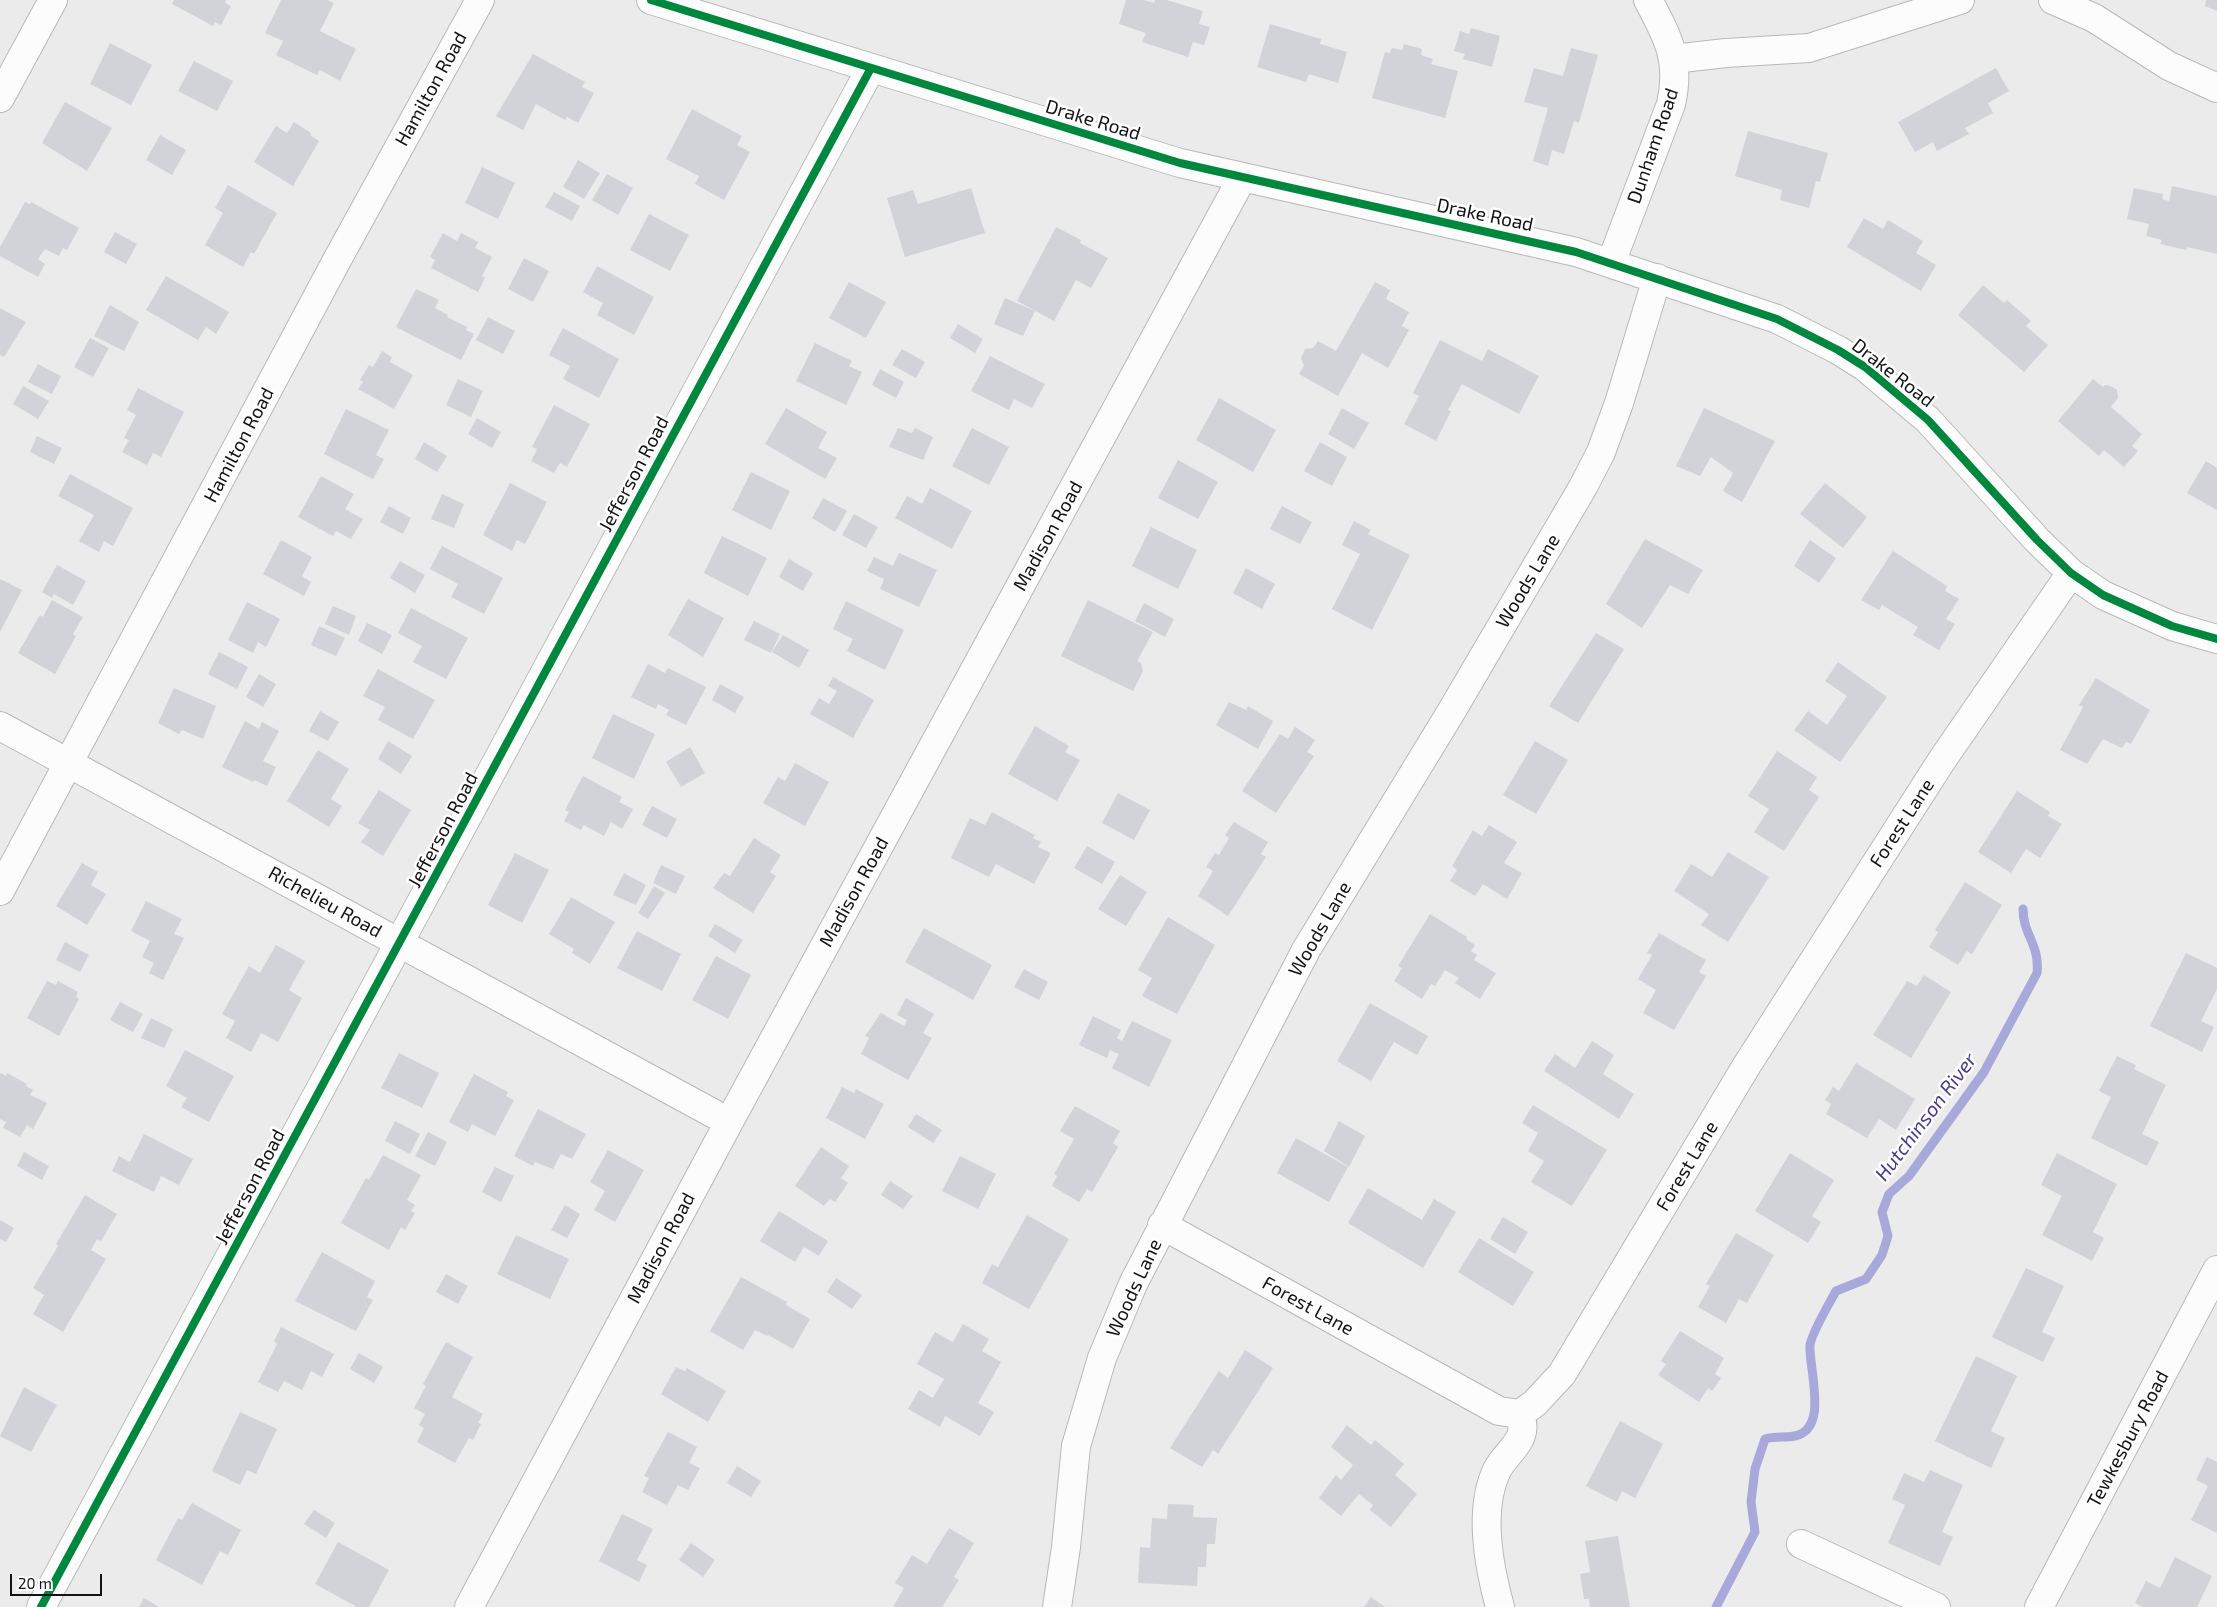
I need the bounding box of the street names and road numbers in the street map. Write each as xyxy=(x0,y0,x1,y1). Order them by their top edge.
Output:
street label: Hamilton Road xyxy=(390,28,472,150)
street label: Dunham Road xyxy=(1623,85,1683,207)
street label: Drake Road xyxy=(1043,95,1143,145)
street label: Drake Road xyxy=(1435,194,1535,236)
street label: Drake Road xyxy=(1847,334,1939,412)
street label: Hamilton Road xyxy=(199,384,279,506)
street label: Jefferson Road xyxy=(594,412,674,536)
street label: Madison Road xyxy=(1008,477,1088,595)
street label: Woods Lane xyxy=(1491,530,1565,632)
street label: Jefferson Road xyxy=(403,768,483,892)
street label: Forest Lane xyxy=(1865,774,1939,872)
street label: Madison Road xyxy=(814,833,894,951)
street label: Richelieu Road xyxy=(264,861,386,943)
street label: Woods Lane xyxy=(1284,878,1356,980)
street label: Forest Lane xyxy=(1651,1117,1723,1215)
street label: Jefferson Road xyxy=(210,1125,290,1249)
street label: Madison Road xyxy=(622,1189,700,1307)
street label: Woods Lane xyxy=(1101,1235,1167,1341)
street label: Forest Lane xyxy=(1258,1272,1358,1340)
street label: Tewkesbury Road xyxy=(2082,1367,2174,1511)

